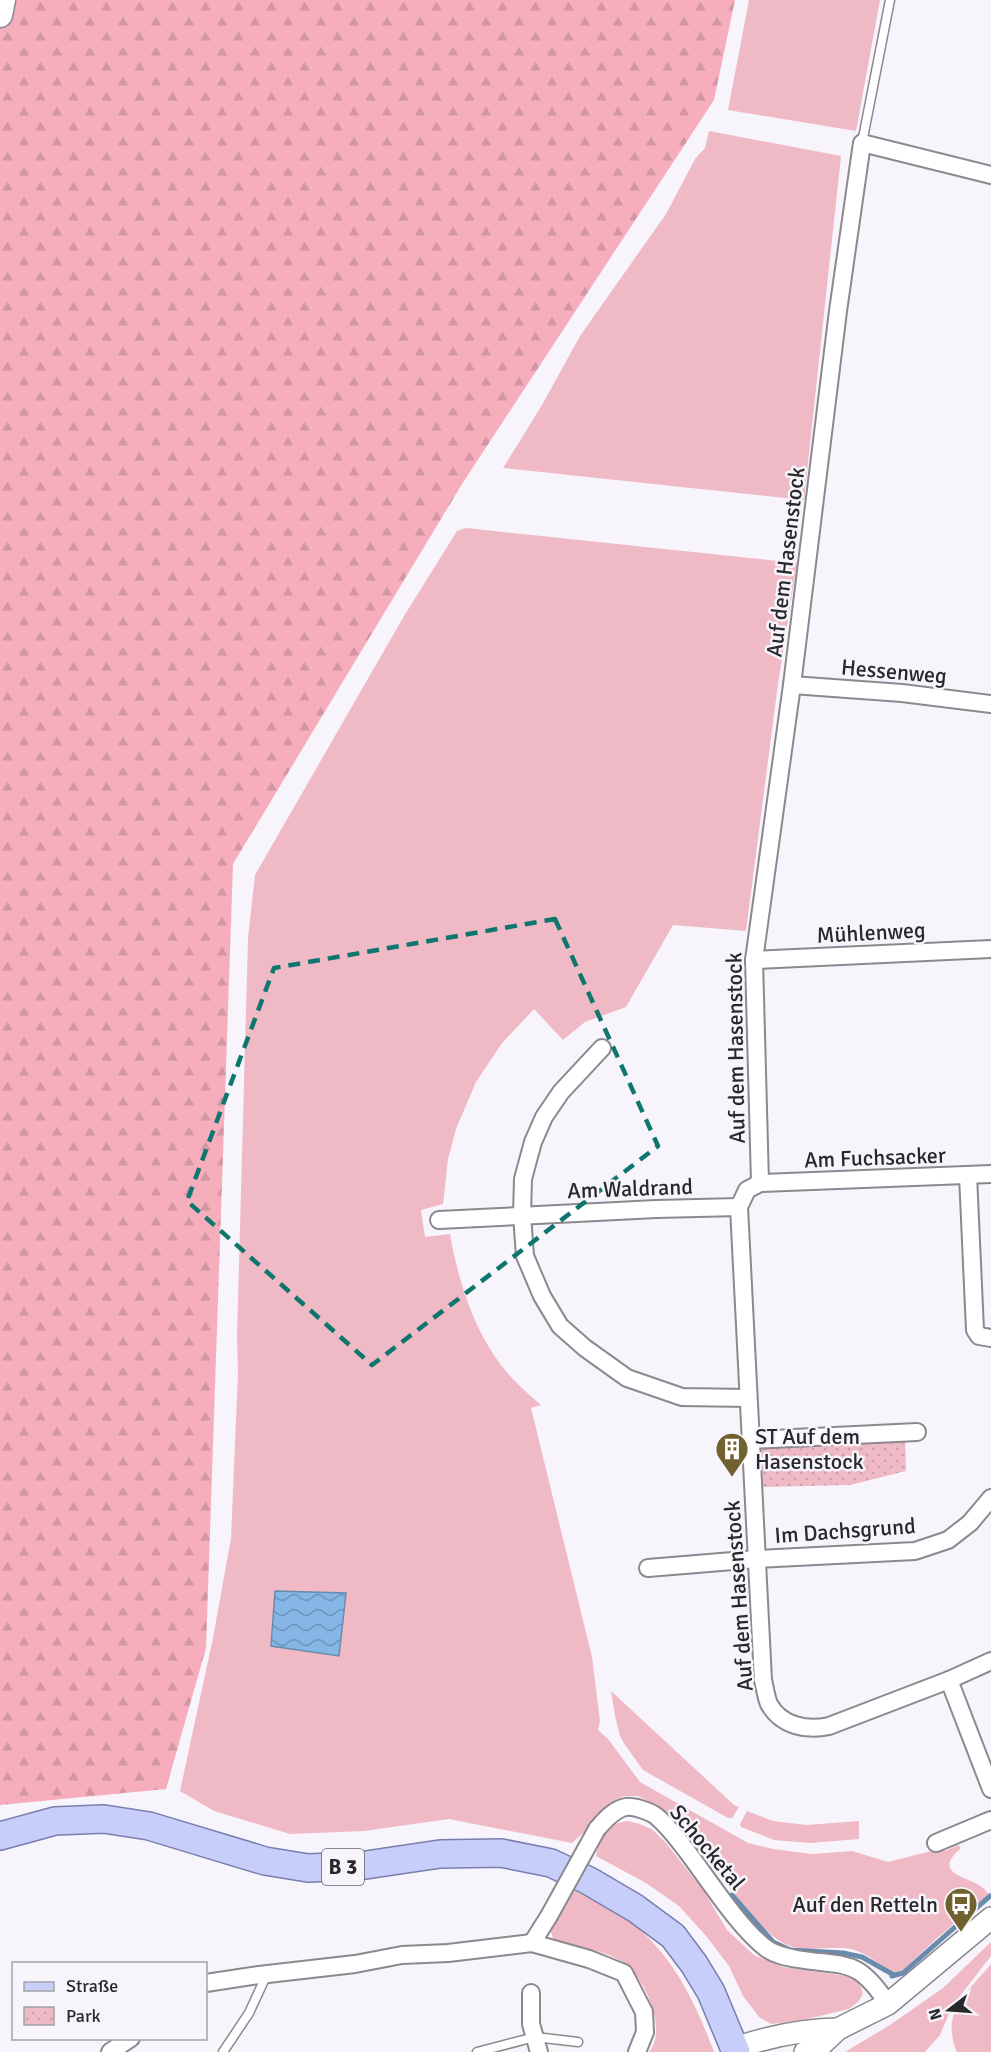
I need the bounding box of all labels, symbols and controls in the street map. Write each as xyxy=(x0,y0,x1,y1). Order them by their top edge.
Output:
street label: Auf dem Hasenstock xyxy=(760,466,811,659)
street label: Hessenweg xyxy=(840,653,948,690)
street label: Mühlenweg xyxy=(816,916,926,949)
street label: Auf dem Hasenstock xyxy=(720,952,751,1144)
street label: Am Fuchsacker xyxy=(804,1142,946,1173)
street label: Am Waldrand xyxy=(567,1173,693,1204)
place label: ST Auf dem Hasenstock xyxy=(755,1423,864,1475)
building icon: ST Auf dem Hasenstock xyxy=(714,1431,750,1478)
street label: Auf dem Hasenstock xyxy=(718,1500,759,1692)
street label: Im Dachsgrund xyxy=(774,1512,916,1549)
street label: Schocketal xyxy=(664,1799,751,1896)
road number: B 3 xyxy=(322,1849,364,1885)
bus stop icon: Auf den Retteln xyxy=(943,1886,979,1933)
place label: Auf den Retteln xyxy=(792,1891,938,1918)
legend xyxy=(12,1962,207,2040)
text: Straße xyxy=(66,1975,118,1997)
north arrow xyxy=(919,1980,979,2040)
text: Park xyxy=(66,2005,101,2027)
text: N xyxy=(924,2006,947,2022)

